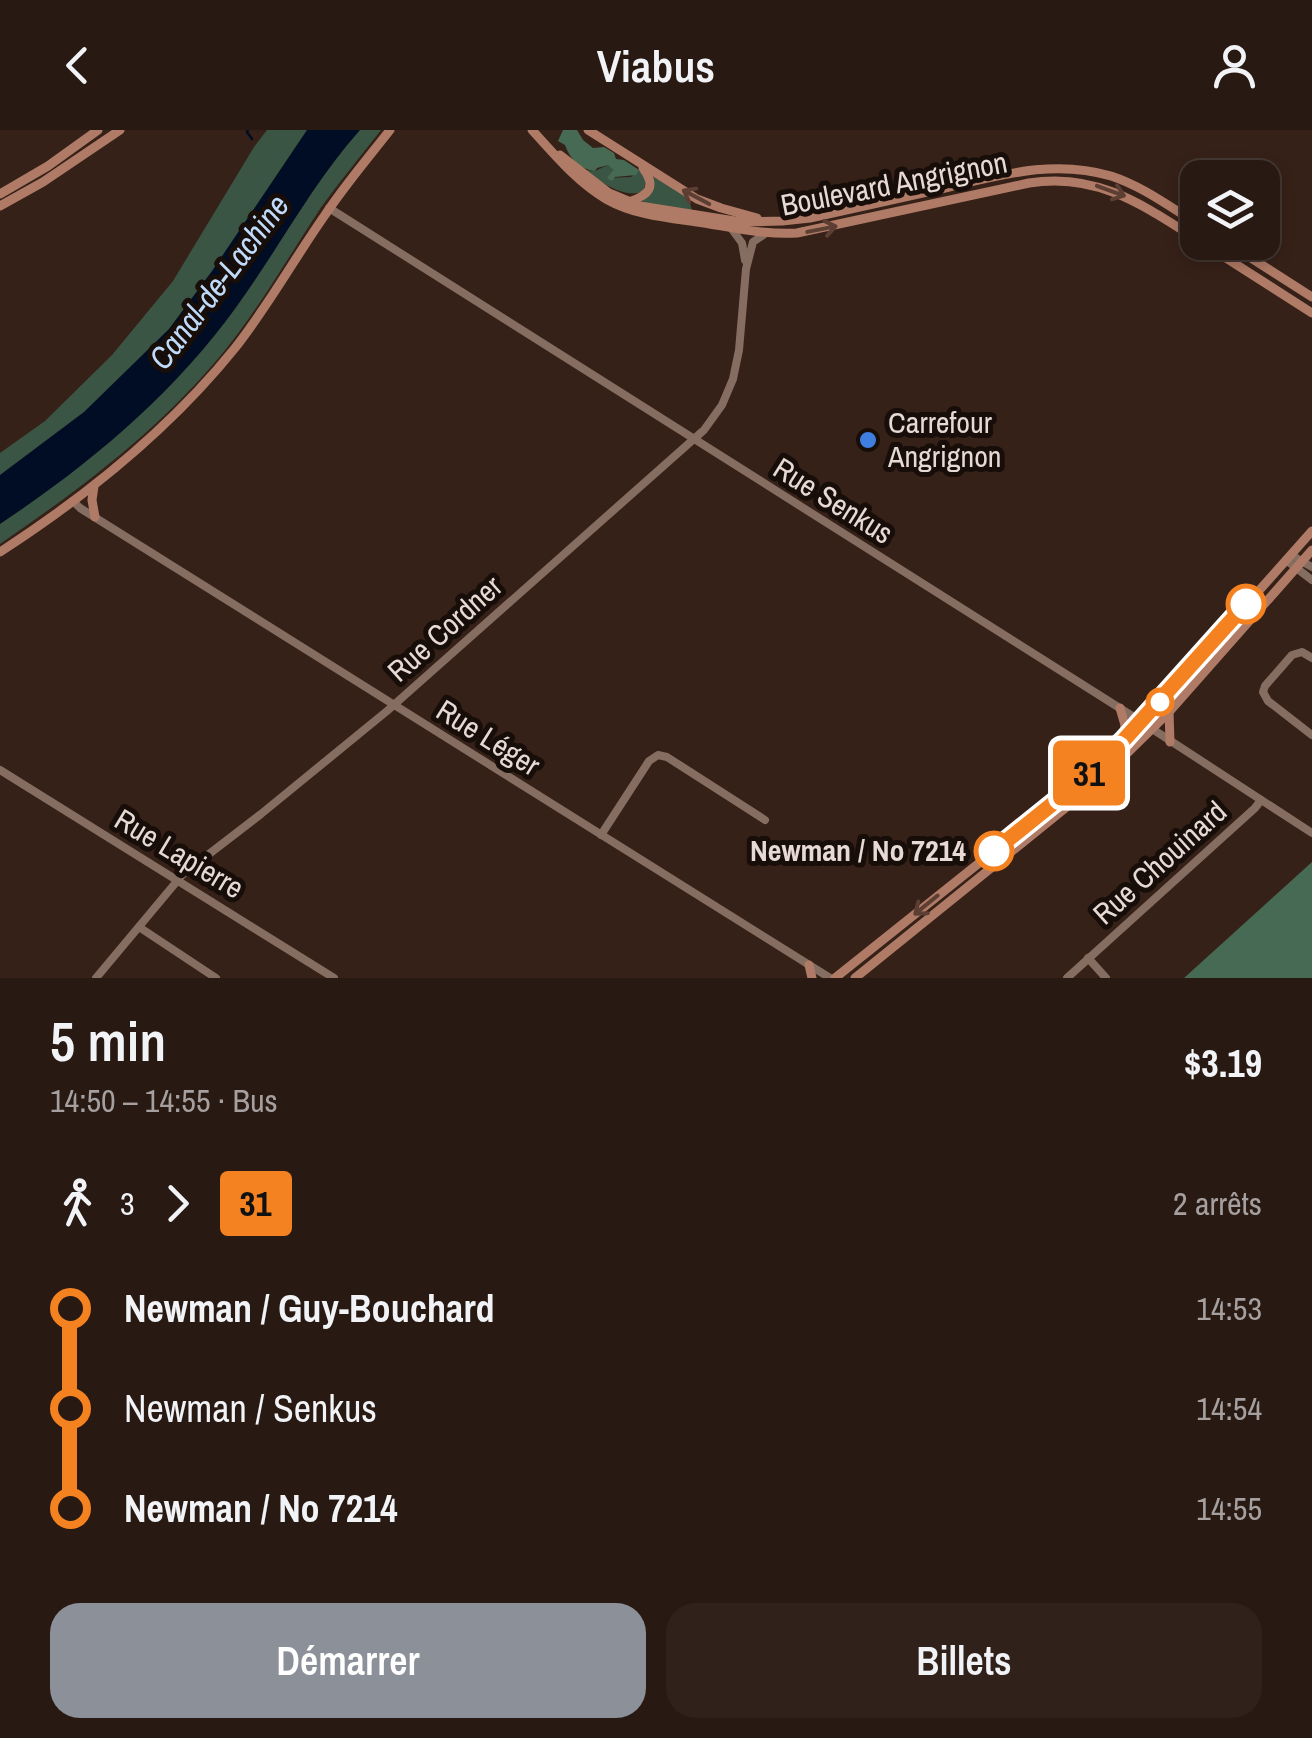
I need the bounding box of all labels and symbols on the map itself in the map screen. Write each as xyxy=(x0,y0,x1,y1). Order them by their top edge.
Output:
street label: Boulevard Angrignon xyxy=(777,141,1010,225)
one-way arrow xyxy=(1095,183,1126,201)
water label: Canal-de-Lachine xyxy=(139,185,299,378)
one-way arrow xyxy=(682,187,712,206)
one-way arrow xyxy=(805,218,837,237)
place label: Carrefour Angrignon xyxy=(887,402,1002,476)
marker: Carrefour Angrignon xyxy=(857,429,879,451)
street label: Rue Senkus xyxy=(766,448,901,553)
street label: Rue Cordner xyxy=(379,566,511,690)
unlabelled marker xyxy=(1227,585,1265,623)
unlabelled marker xyxy=(1147,689,1173,715)
street label: Rue Léger xyxy=(429,690,549,785)
line badge: 31 xyxy=(1044,740,1134,806)
street label: Rue Chouinard xyxy=(1084,792,1235,933)
street label: Rue Lapierre xyxy=(108,799,251,907)
place label: Newman / No 7214 xyxy=(750,830,966,870)
marker: Newman / No 7214 xyxy=(975,832,1013,870)
one-way arrow xyxy=(913,894,940,915)

